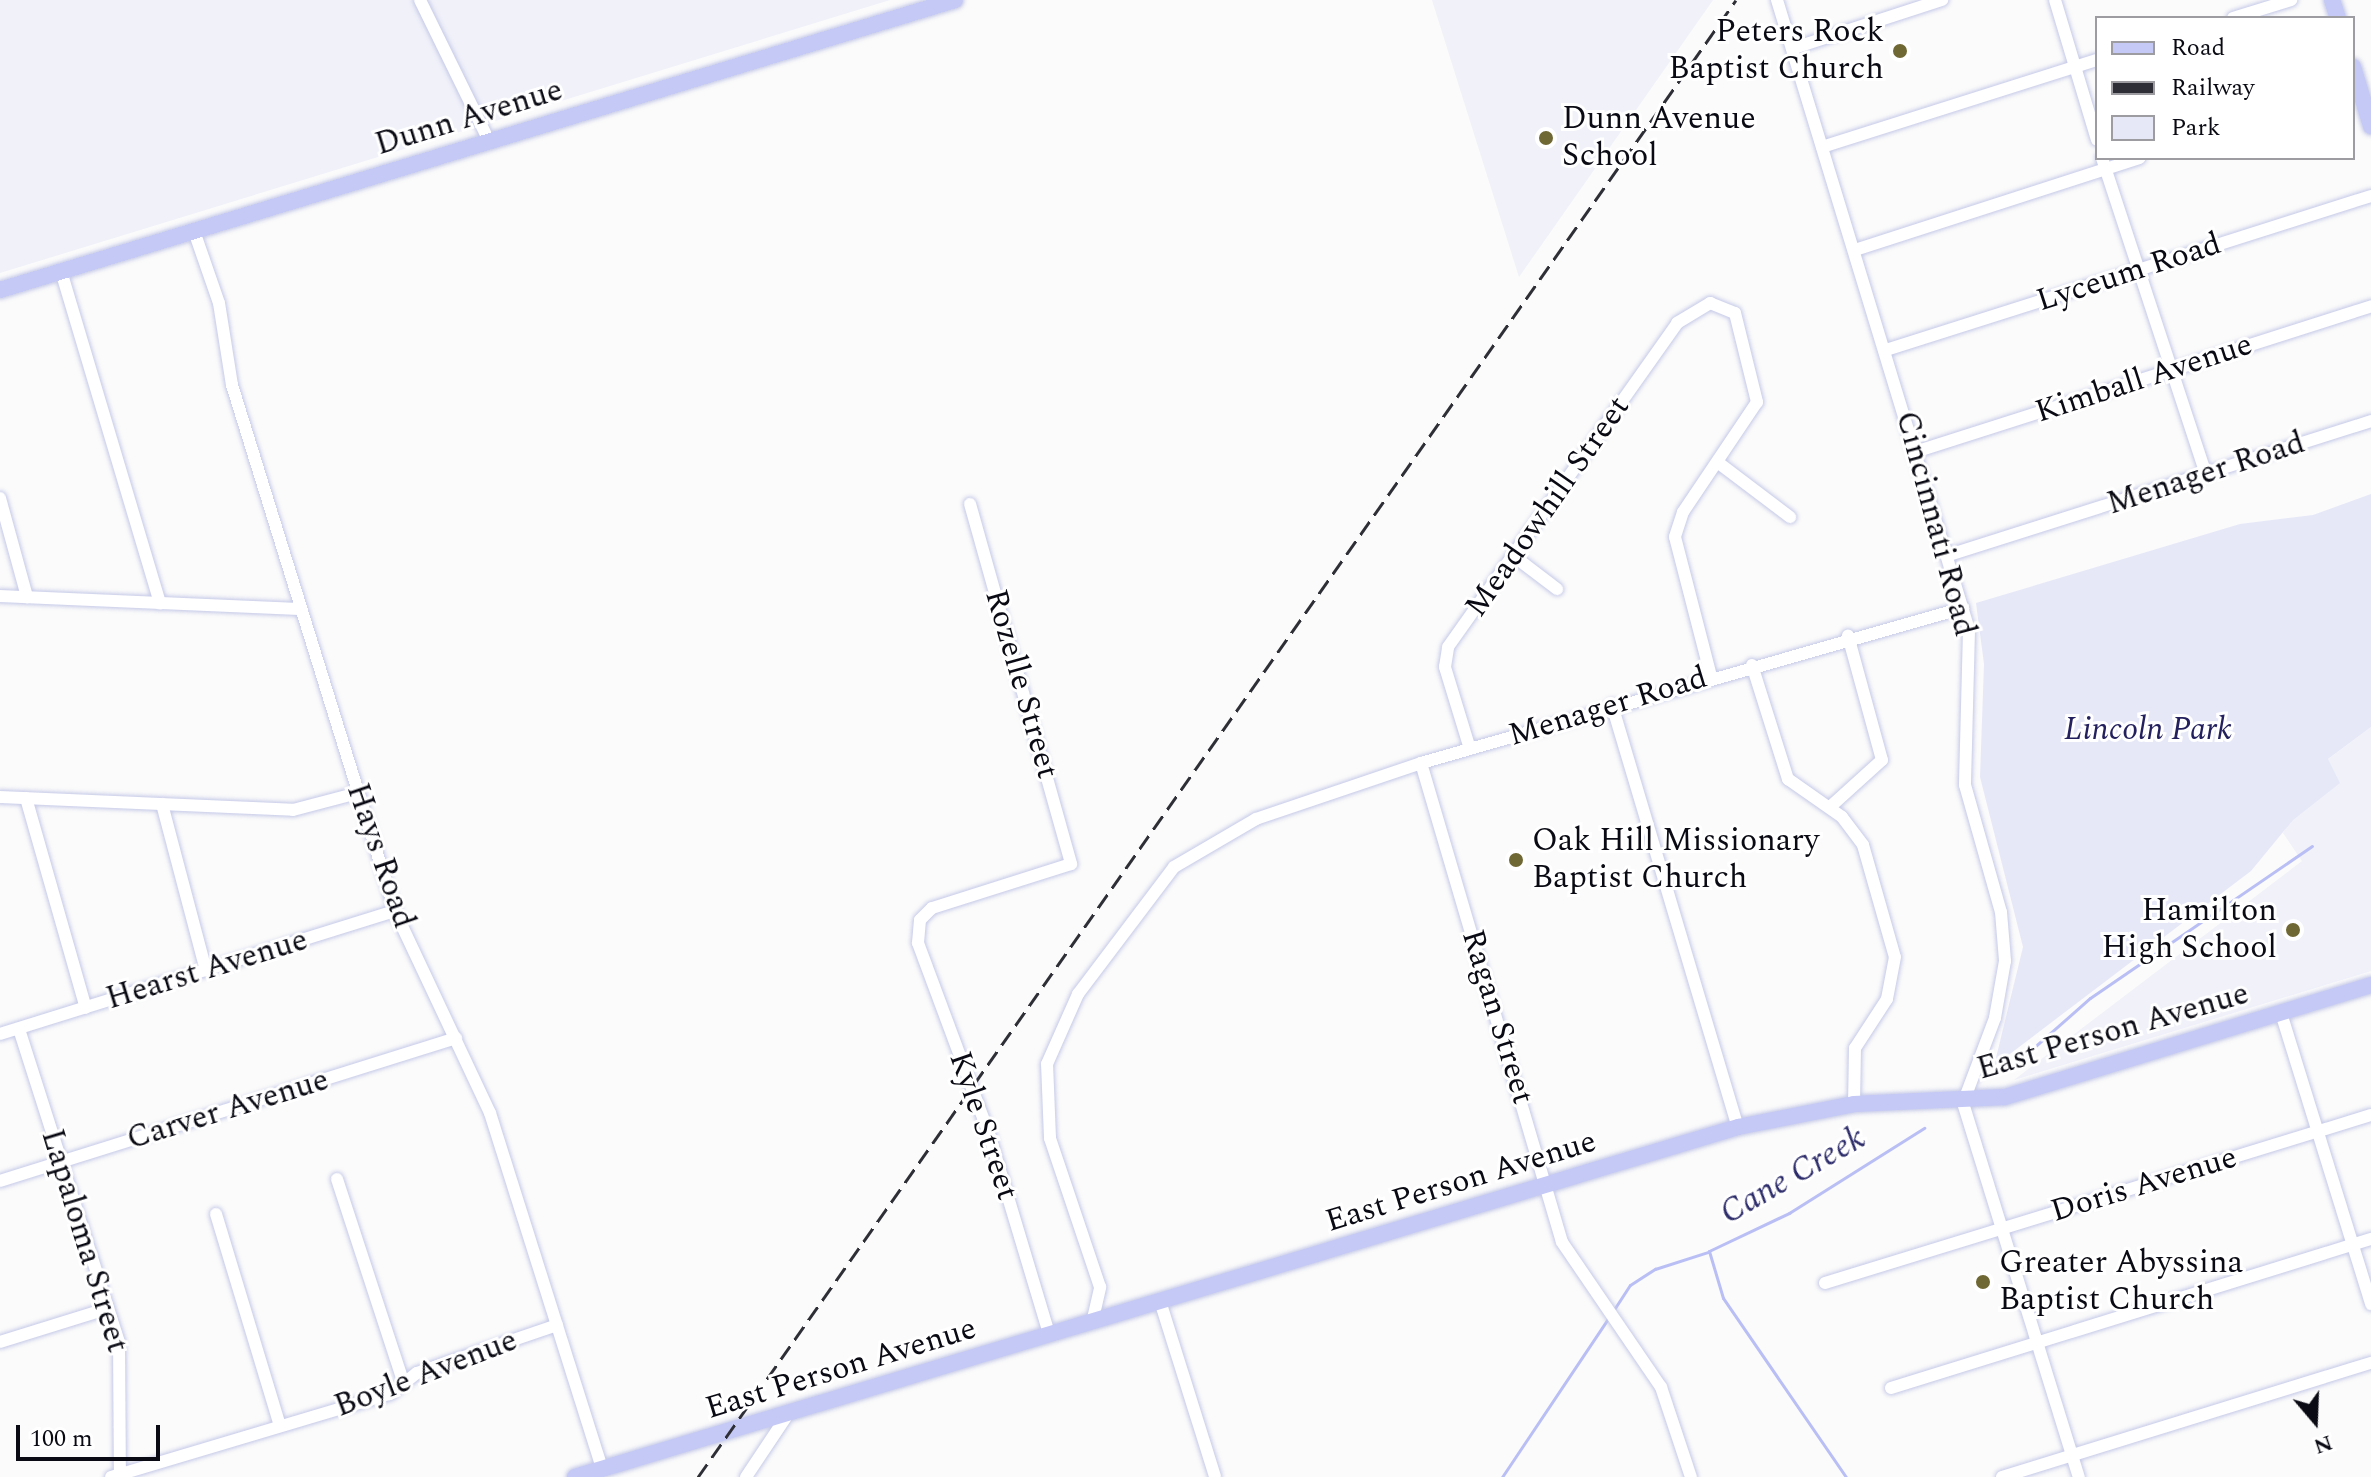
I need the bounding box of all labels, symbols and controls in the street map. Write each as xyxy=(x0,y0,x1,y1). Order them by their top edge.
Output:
place label: Peters Rock Baptist Church xyxy=(1669,14,1884,89)
legend xyxy=(2095,16,2355,160)
text: Road xyxy=(2171,30,2225,66)
marker: Peters Rock Baptist Church xyxy=(1891,42,1909,60)
text: Railway xyxy=(2171,70,2255,106)
street label: Dunn Avenue xyxy=(371,71,567,165)
place label: Dunn Avenue School xyxy=(1562,101,1756,176)
text: Park xyxy=(2171,110,2221,146)
marker: Dunn Avenue School xyxy=(1537,129,1555,147)
street label: Lyceum Road xyxy=(2032,225,2226,321)
street label: Kimball Avenue xyxy=(2031,326,2257,432)
street label: Meadowhill Street xyxy=(1458,389,1638,625)
street label: Cincinnati Road xyxy=(1887,407,1983,641)
street label: Menager Road xyxy=(2102,424,2310,524)
street label: Rozelle Street xyxy=(976,585,1066,783)
street label: Menager Road xyxy=(1504,659,1712,755)
park label: Lincoln Park xyxy=(2064,711,2232,749)
street label: Hays Road xyxy=(337,778,423,934)
place label: Oak Hill Missionary Baptist Church xyxy=(1532,823,1819,898)
marker: Oak Hill Missionary Baptist Church xyxy=(1507,851,1525,869)
place label: Hamilton High School xyxy=(2102,893,2277,968)
street label: Hearst Avenue xyxy=(102,921,312,1019)
marker: Hamilton High School xyxy=(2284,921,2302,939)
street label: Ragan Street xyxy=(1452,925,1542,1109)
street label: East Person Avenue xyxy=(1973,975,2253,1089)
street label: Kyle Street xyxy=(940,1047,1026,1205)
street label: Carver Avenue xyxy=(123,1061,333,1159)
water label: Cane Creek xyxy=(1713,1118,1873,1234)
street label: East Person Avenue xyxy=(1321,1123,1601,1241)
street label: Lapaloma Street xyxy=(32,1125,136,1357)
street label: Doris Avenue xyxy=(2046,1139,2242,1231)
place label: Greater Abyssina Baptist Church xyxy=(1999,1245,2243,1320)
marker: Greater Abyssina Baptist Church xyxy=(1974,1273,1992,1291)
street label: East Person Avenue xyxy=(701,1310,981,1428)
street label: Boyle Avenue xyxy=(329,1322,523,1426)
north arrow xyxy=(2275,1381,2355,1461)
scale bar xyxy=(20,1409,164,1459)
text: 100 m xyxy=(30,1421,93,1457)
text: N xyxy=(2309,1426,2337,1463)

